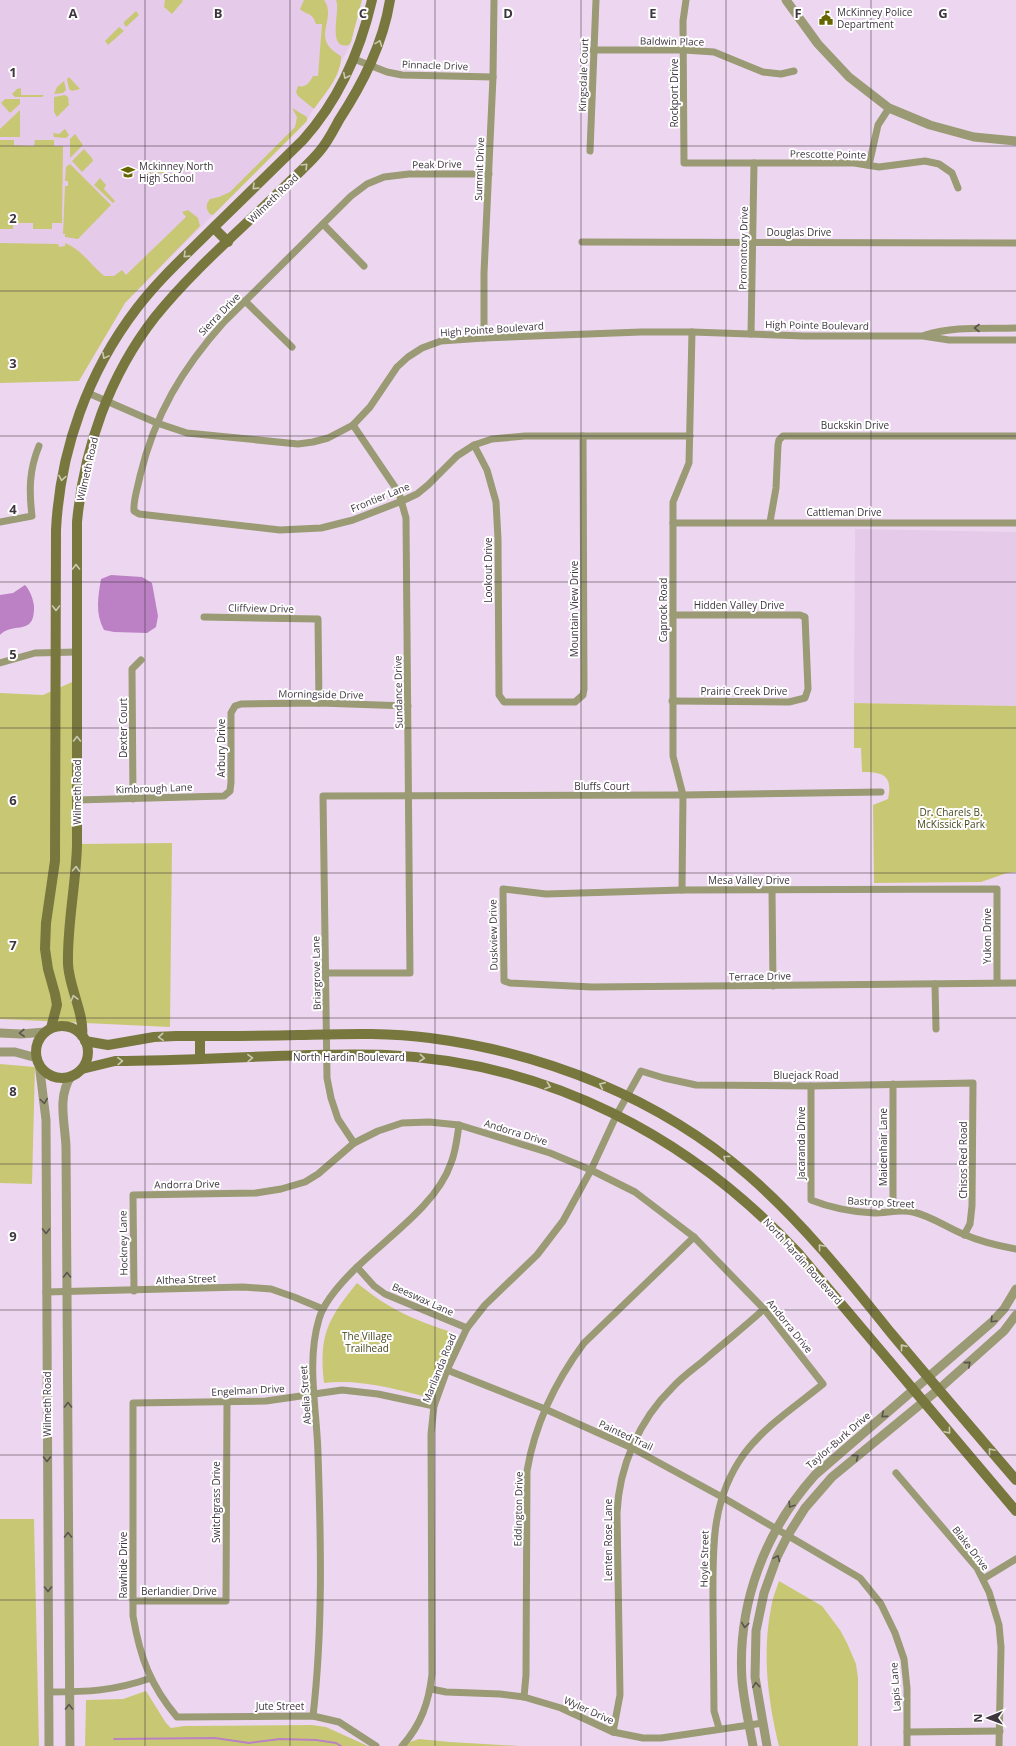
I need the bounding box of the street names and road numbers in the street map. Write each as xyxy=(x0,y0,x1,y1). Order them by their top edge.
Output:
street label: Baldwin Place xyxy=(640,33,705,49)
street label: Kingsdale Court xyxy=(575,38,591,112)
street label: Pinnacle Drive xyxy=(402,57,469,73)
street label: Rockport Drive xyxy=(667,58,681,128)
street label: Summit Drive xyxy=(471,137,487,201)
street label: Prescotte Pointe xyxy=(790,146,867,162)
street label: Peak Drive xyxy=(412,157,462,171)
street label: Wilmeth Road xyxy=(245,170,301,226)
street label: Promontory Drive xyxy=(735,206,751,290)
street label: Douglas Drive xyxy=(767,225,832,239)
street label: Sierra Drive xyxy=(195,289,243,338)
street label: High Pointe Boulevard xyxy=(765,317,869,333)
street label: High Pointe Boulevard xyxy=(440,318,544,340)
street label: Buckskin Drive xyxy=(821,418,890,432)
street label: Wilmeth Road xyxy=(73,436,101,502)
street label: Frontier Lane xyxy=(348,479,412,515)
street label: Cattleman Drive xyxy=(806,505,882,519)
street label: Lookout Drive xyxy=(481,537,495,603)
street label: Mountain View Drive xyxy=(567,560,581,657)
street label: Caprock Road xyxy=(656,578,670,642)
street label: Hidden Valley Drive xyxy=(694,598,785,612)
street label: Cliffview Drive xyxy=(228,600,295,616)
street label: Sundance Drive xyxy=(390,655,406,729)
street label: Prairie Creek Drive xyxy=(701,684,788,698)
street label: Morningside Drive xyxy=(278,686,364,702)
street label: Dexter Court xyxy=(116,698,130,758)
street label: Arbury Drive xyxy=(214,718,228,777)
street label: Wilmeth Road xyxy=(70,759,84,825)
street label: Bluffs Court xyxy=(574,779,630,793)
street label: Kimbrough Lane xyxy=(115,780,193,796)
street label: Mesa Valley Drive xyxy=(708,873,790,887)
street label: Duskview Drive xyxy=(485,899,501,971)
street label: Yukon Drive xyxy=(980,908,994,964)
street label: Briargrove Lane xyxy=(308,936,324,1010)
street label: Terrace Drive xyxy=(729,968,792,984)
street label: North Hardin Boulevard xyxy=(293,1050,405,1064)
street label: Bluejack Road xyxy=(773,1068,839,1082)
street label: Jacaranda Drive xyxy=(794,1106,808,1181)
street label: Maidenhair Lane xyxy=(876,1107,890,1186)
street label: Andorra Drive xyxy=(483,1116,550,1148)
street label: Chisos Red Road xyxy=(956,1121,970,1199)
street label: Andorra Drive xyxy=(154,1176,220,1192)
street label: Bastrop Street xyxy=(847,1193,915,1211)
street label: Hockney Lane xyxy=(115,1210,131,1276)
street label: North Hardin Boulevard xyxy=(760,1215,846,1307)
street label: Althea Street xyxy=(156,1271,217,1287)
street label: Beeswax Lane xyxy=(390,1279,456,1319)
street label: Andorra Drive xyxy=(764,1296,816,1356)
street label: Marilanda Road xyxy=(419,1331,459,1405)
street label: Abelia Street xyxy=(296,1365,314,1425)
street label: Wilmeth Road xyxy=(40,1371,54,1437)
street label: Engelman Drive xyxy=(211,1381,285,1399)
street label: Taylor-Burk Drive xyxy=(803,1408,873,1472)
street label: Painted Trail xyxy=(597,1416,655,1454)
street label: Switchgrass Drive xyxy=(209,1461,223,1543)
street label: Eddington Drive xyxy=(510,1471,526,1546)
street label: Lenten Rose Lane xyxy=(601,1498,615,1581)
street label: Blake Drive xyxy=(949,1523,993,1573)
street label: Hoyle Street xyxy=(697,1530,712,1588)
street label: Rawhide Drive xyxy=(116,1531,130,1598)
street label: Berlandier Drive xyxy=(141,1584,217,1598)
street label: Lapis Lane xyxy=(886,1662,904,1712)
street label: Wyler Drive xyxy=(562,1693,617,1727)
street label: Jute Street xyxy=(255,1699,305,1713)

